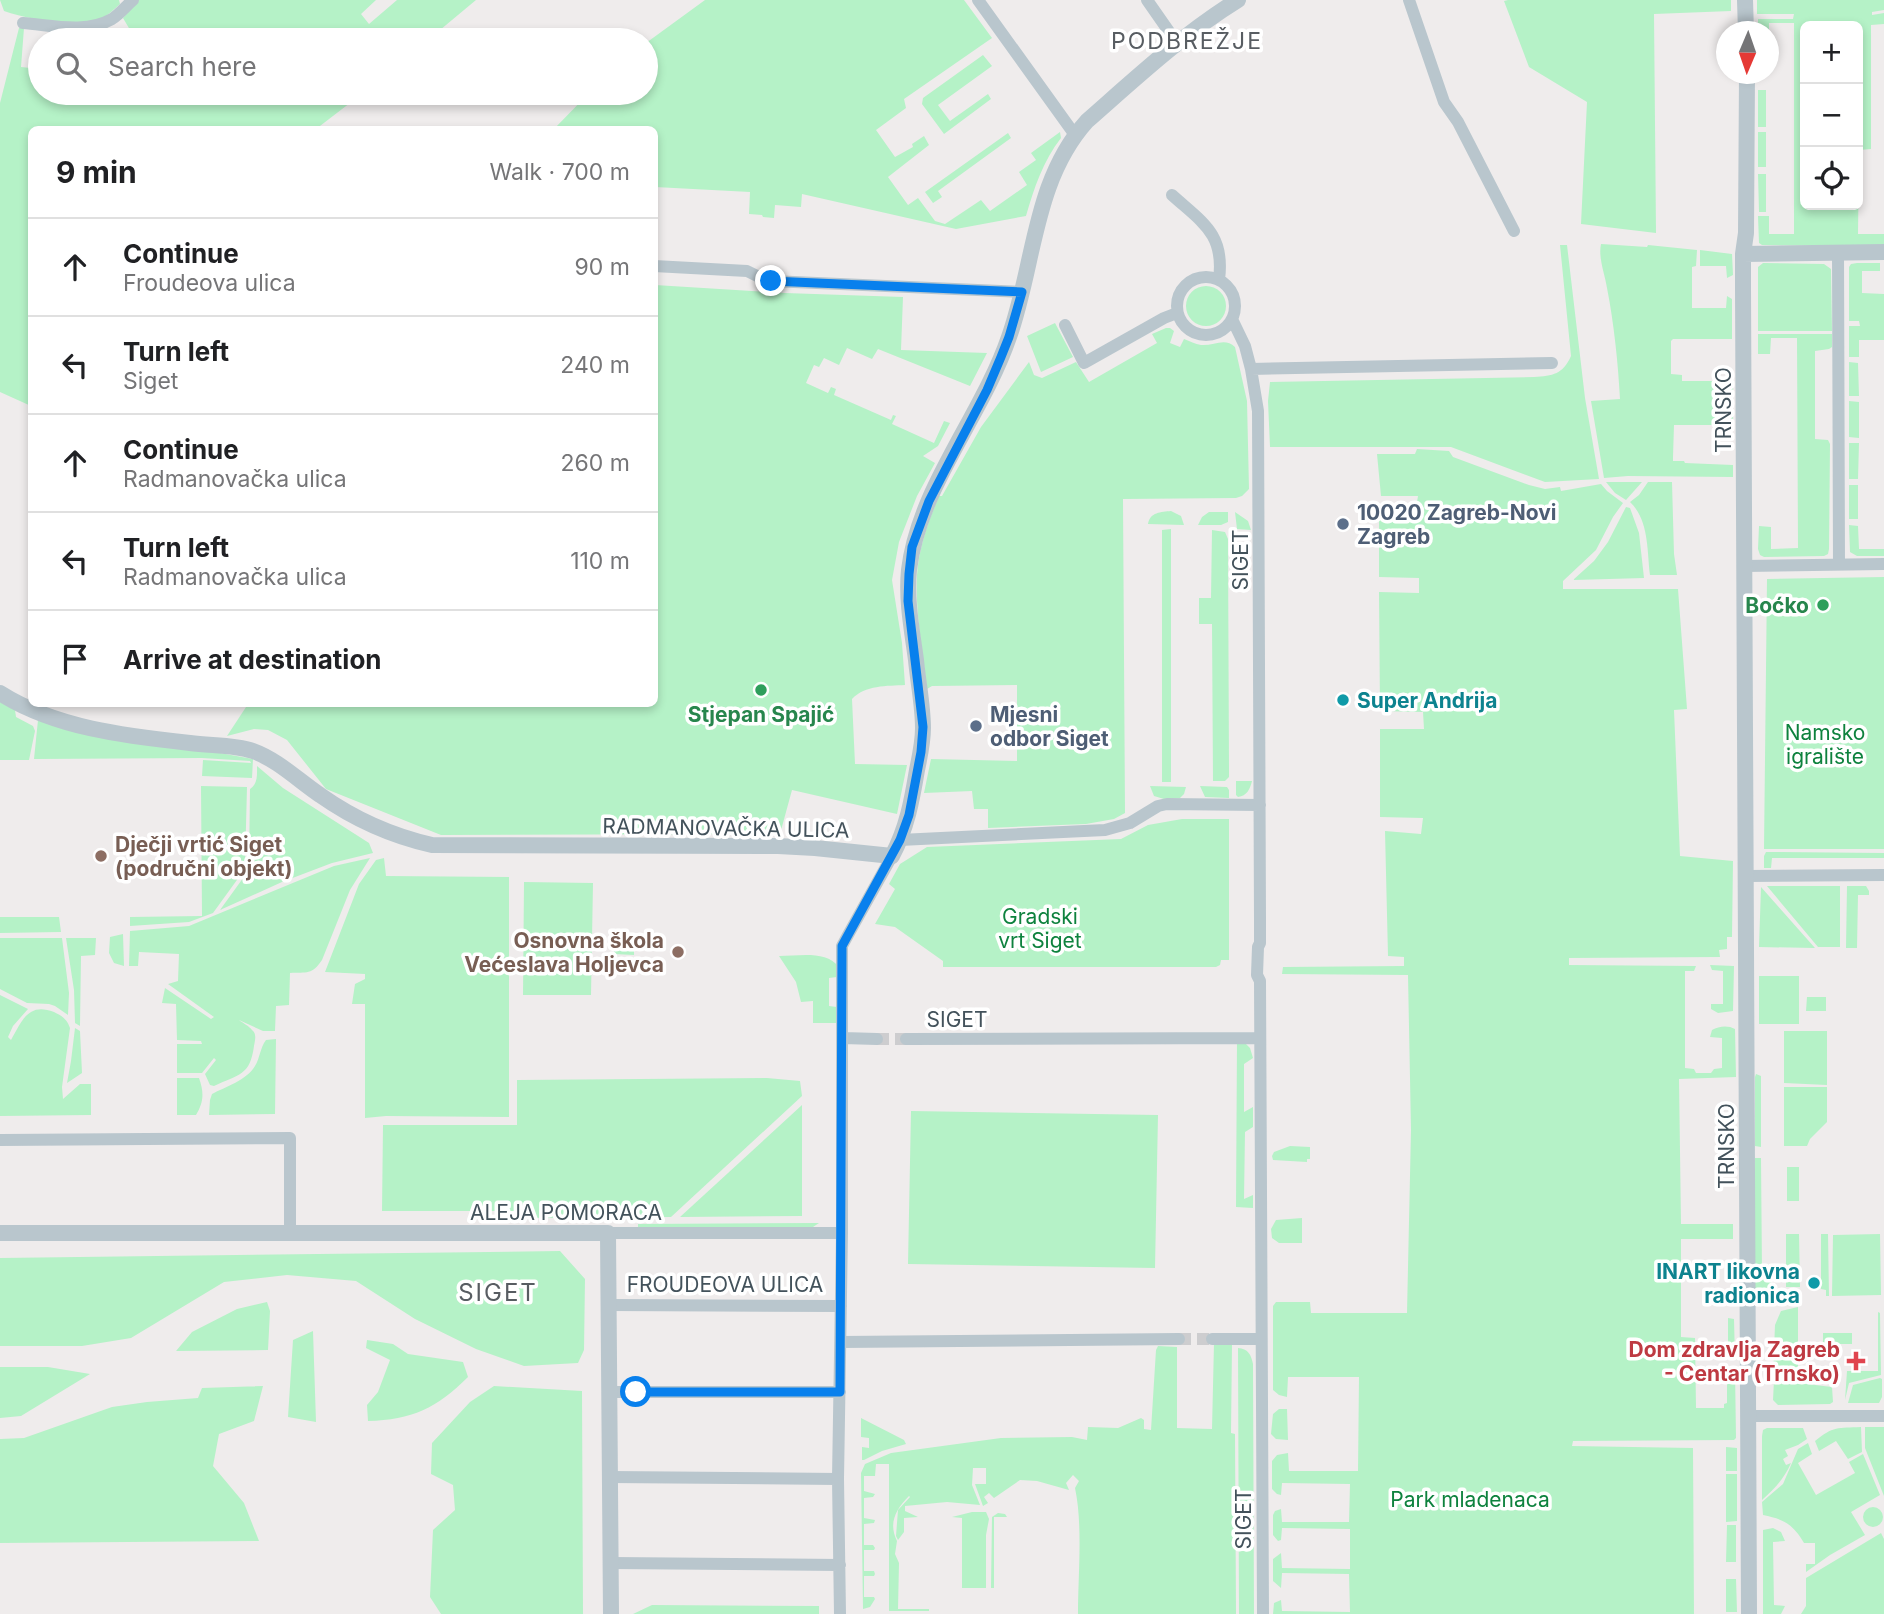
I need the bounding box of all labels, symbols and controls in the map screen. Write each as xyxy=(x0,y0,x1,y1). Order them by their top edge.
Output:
north arrow xyxy=(1716,21,1779,84)
map controls xyxy=(1800,21,1863,210)
button: + xyxy=(1800,21,1863,84)
district label: PODBREŽJE xyxy=(1111,27,1263,55)
search box xyxy=(28,28,658,105)
icon: search xyxy=(52,48,90,86)
text: Search here xyxy=(108,51,257,82)
button: − xyxy=(1800,84,1863,147)
button: locate xyxy=(1800,147,1863,210)
text: 9 min xyxy=(56,154,137,190)
text: Walk · 700 m xyxy=(490,158,630,186)
text: Continue xyxy=(123,238,239,269)
icon: ahead xyxy=(56,248,94,286)
text: 90 m xyxy=(575,253,630,281)
route end xyxy=(755,265,786,296)
text: Froudeova ulica xyxy=(123,269,296,297)
text: Turn left xyxy=(123,336,229,367)
icon: left xyxy=(56,346,94,384)
text: 240 m xyxy=(560,351,630,379)
text: Siget xyxy=(123,367,178,395)
street label: TRNSKO xyxy=(1711,367,1736,453)
text: Continue xyxy=(123,434,239,465)
icon: ahead xyxy=(56,444,94,482)
text: 260 m xyxy=(561,449,630,477)
text: Radmanovačka ulica xyxy=(123,465,347,493)
place label: 10020 Zagreb-Novi Zagreb xyxy=(1357,500,1557,549)
marker: 10020 Zagreb-Novi Zagreb xyxy=(1335,516,1351,532)
street label: SIGET xyxy=(1228,530,1253,590)
text: Turn left xyxy=(123,532,229,563)
icon: left xyxy=(56,542,94,580)
text: 110 m xyxy=(570,547,630,575)
text: Radmanovačka ulica xyxy=(123,563,347,591)
place label: Boćko xyxy=(1745,593,1809,618)
marker: Boćko xyxy=(1815,597,1831,613)
icon: arrive xyxy=(56,640,94,678)
text: Arrive at destination xyxy=(123,644,382,675)
marker: Stjepan Spajić xyxy=(753,682,769,698)
place label: Super Andrija xyxy=(1357,688,1497,713)
marker: Super Andrija xyxy=(1335,692,1351,708)
place label: Stjepan Spajić xyxy=(688,702,834,727)
place label: Mjesni odbor Siget xyxy=(990,702,1109,751)
marker: Mjesni odbor Siget xyxy=(968,718,984,734)
park label: Namsko igralište xyxy=(1785,720,1865,769)
street label: RADMANOVAČKA ULICA xyxy=(602,813,850,843)
place label: Dječji vrtić Siget (područni objekt) xyxy=(115,832,292,881)
marker: Dječji vrtić Siget (područni objekt) xyxy=(93,848,109,864)
park label: Gradski vrt Siget xyxy=(998,904,1082,953)
place label: Osnovna škola Većeslava Holjevca xyxy=(464,928,664,977)
marker: Osnovna škola Većeslava Holjevca xyxy=(670,944,686,960)
street label: SIGET xyxy=(927,1007,987,1032)
street label: TRNSKO xyxy=(1714,1103,1739,1189)
street label: ALEJA POMORACA xyxy=(470,1200,662,1225)
place label: INART likovna radionica xyxy=(1656,1259,1800,1308)
street label: FROUDEOVA ULICA xyxy=(627,1272,823,1297)
marker: INART likovna radionica xyxy=(1806,1275,1822,1291)
district label: SIGET xyxy=(458,1278,538,1307)
place label: Dom zdravlja Zagreb - Centar (Trnsko) xyxy=(1628,1337,1840,1386)
marker: Dom zdravlja Zagreb - Centar (Trnsko) xyxy=(1846,1351,1866,1371)
route start xyxy=(620,1376,651,1407)
park label: Park mladenaca xyxy=(1390,1487,1550,1512)
street label: SIGET xyxy=(1231,1489,1256,1549)

